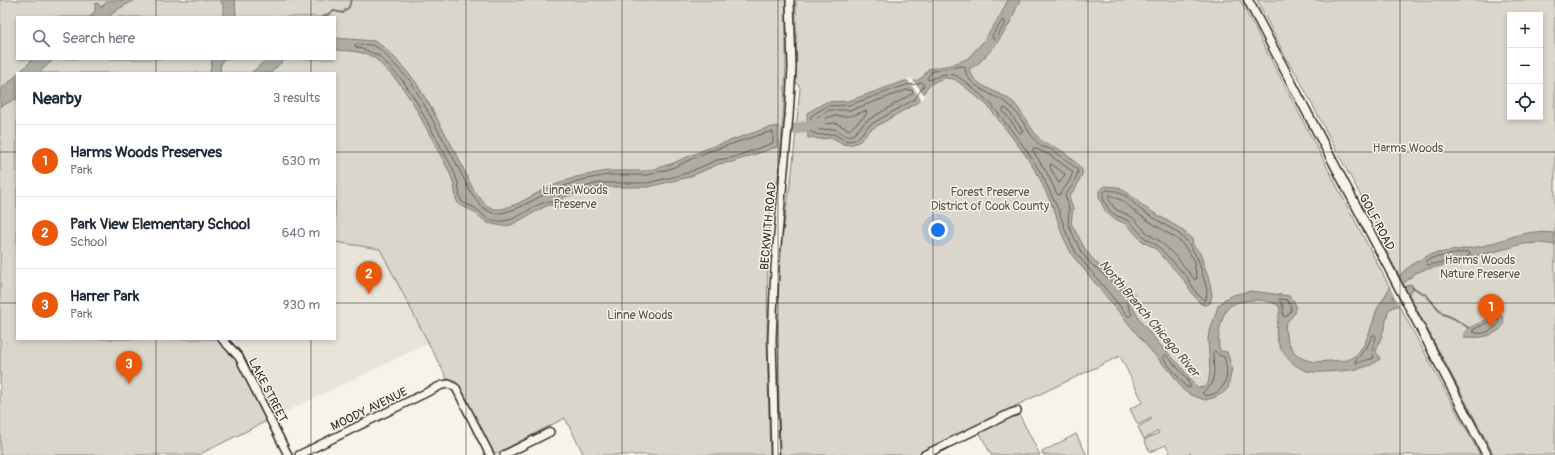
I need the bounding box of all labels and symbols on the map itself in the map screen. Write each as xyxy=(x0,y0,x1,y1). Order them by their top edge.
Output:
park label: Harms Woods xyxy=(1373,141,1444,156)
street label: BECKWITH ROAD xyxy=(757,181,780,271)
park label: Linne Woods Preserve xyxy=(542,183,608,212)
park label: Forest Preserve District of Cook County xyxy=(931,185,1049,214)
street label: GOLF ROAD xyxy=(1355,191,1398,254)
your location xyxy=(928,220,948,240)
park label: Harms Woods Nature Preserve xyxy=(1440,253,1520,282)
water label: North Branch Chicago River xyxy=(1096,257,1204,382)
pin: 2 xyxy=(356,261,382,294)
pin: 1 xyxy=(1478,294,1504,327)
park label: Linne Woods xyxy=(607,308,673,323)
pin: 3 xyxy=(116,351,142,384)
street label: LAKE STREET xyxy=(245,355,290,425)
street label: MOODY AVENUE xyxy=(329,384,410,434)

